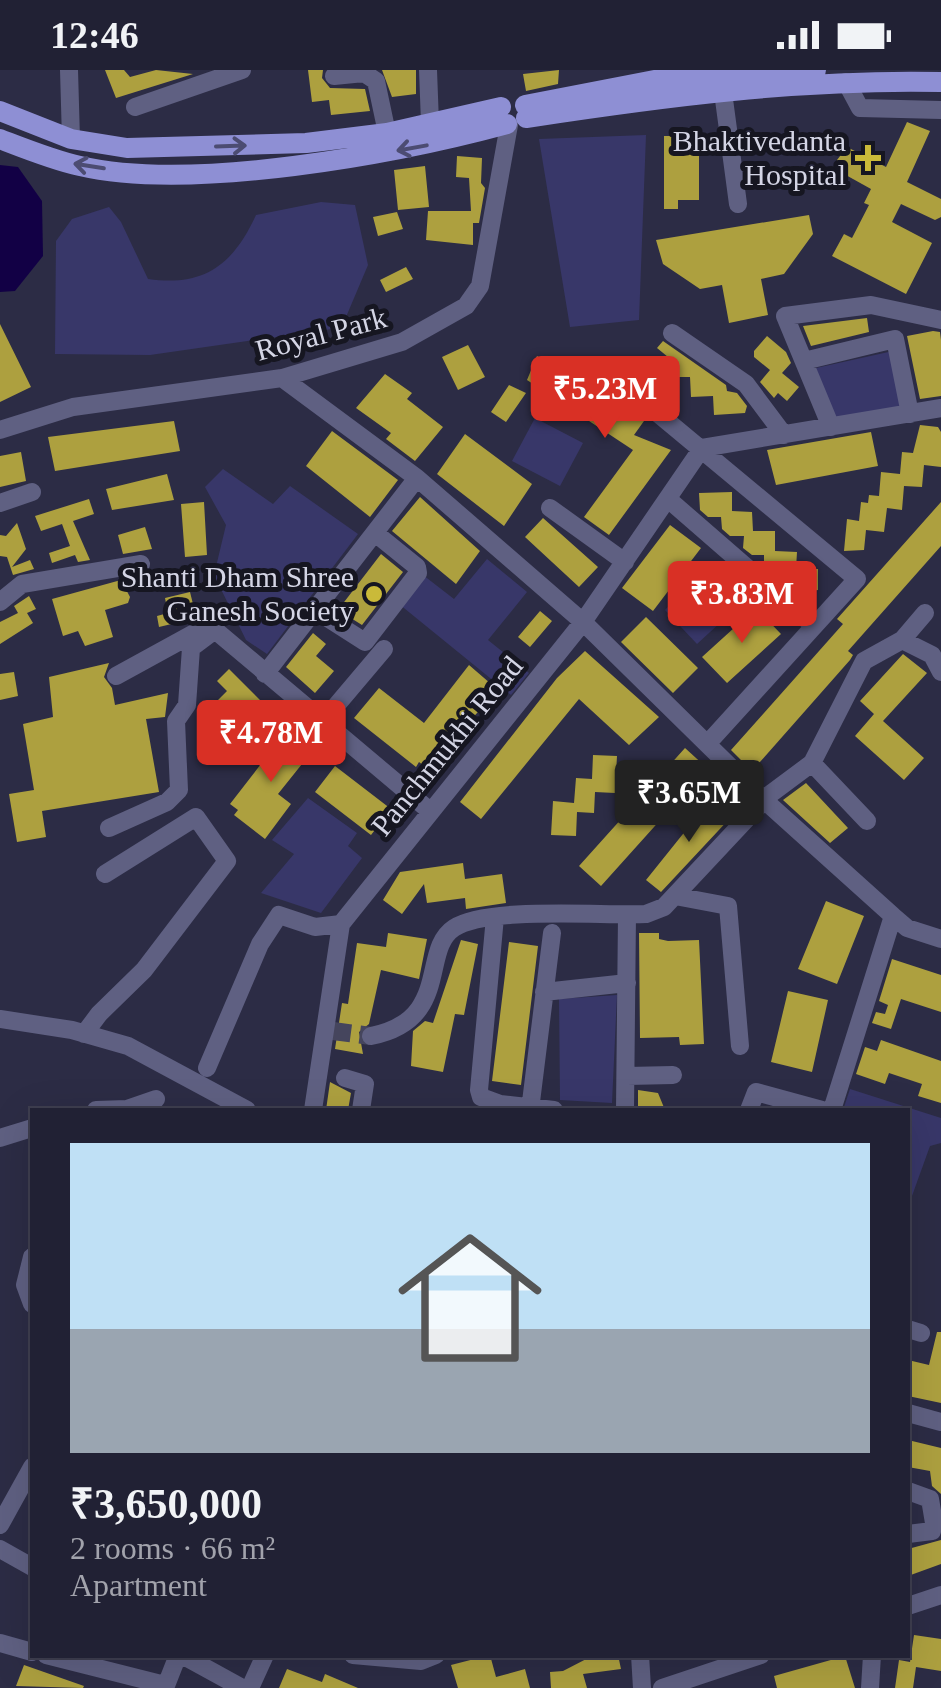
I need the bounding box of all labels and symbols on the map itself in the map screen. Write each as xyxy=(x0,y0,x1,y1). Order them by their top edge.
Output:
place label: Bhaktivedanta Hospital xyxy=(673,124,846,191)
one-way arrow xyxy=(215,136,247,155)
one-way arrow xyxy=(396,139,429,158)
marker: Bhaktivedanta Hospital xyxy=(855,145,881,171)
one-way arrow xyxy=(73,157,106,175)
street label: Royal Park xyxy=(252,300,390,367)
pin: ₹5.23M xyxy=(524,356,686,441)
place label: Shanti Dham Shree Ganesh Society xyxy=(121,560,354,627)
pin: ₹3.83M xyxy=(661,561,823,646)
marker: Shanti Dham Shree Ganesh Society xyxy=(363,583,385,605)
street label: Panchmukhi Road xyxy=(364,649,529,842)
pin: ₹4.78M xyxy=(190,700,352,785)
pin: ₹3.65M xyxy=(608,760,770,845)

